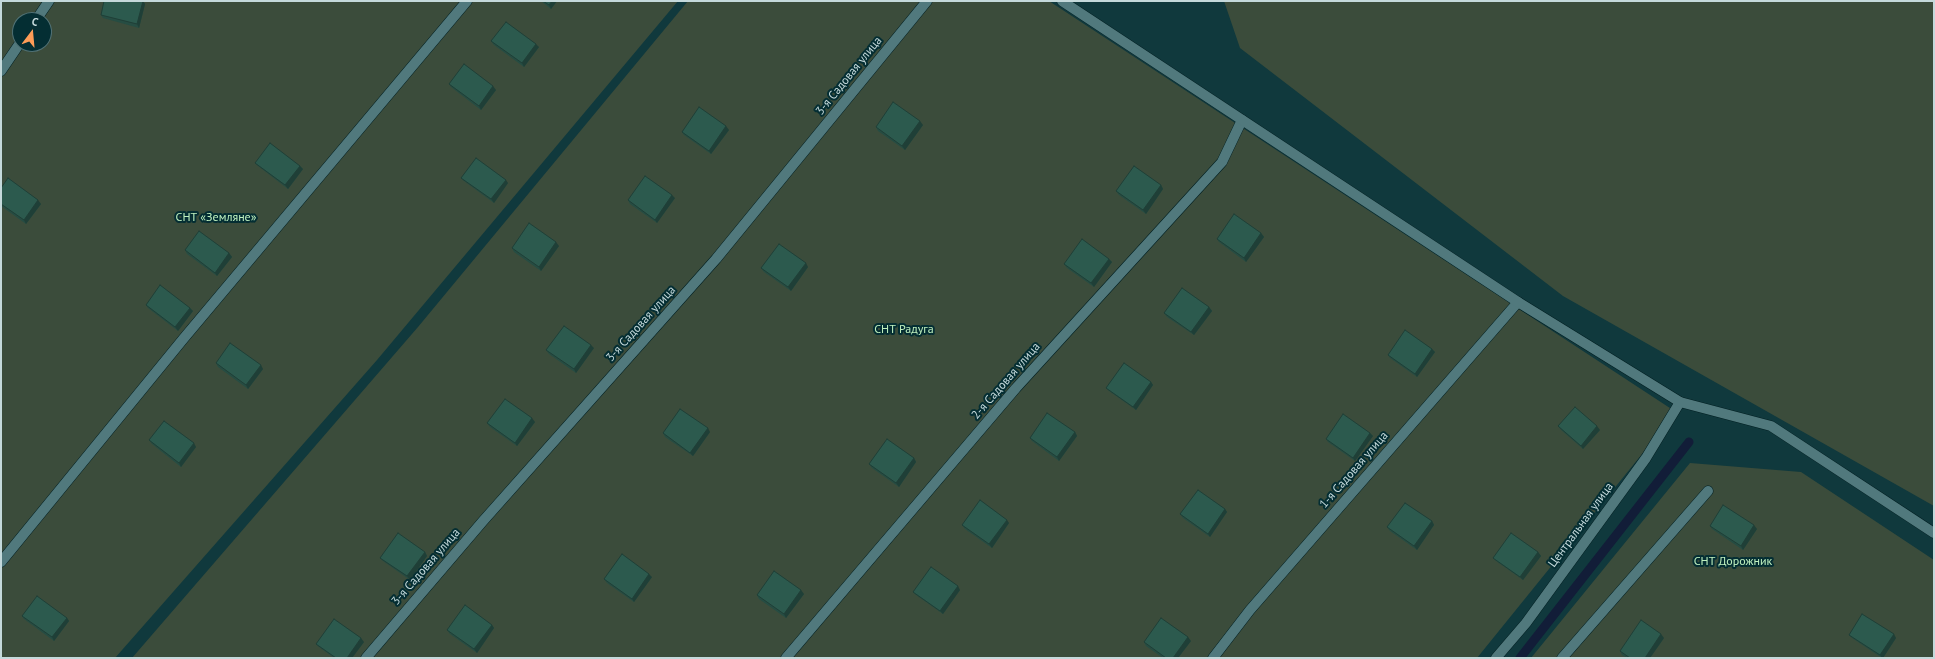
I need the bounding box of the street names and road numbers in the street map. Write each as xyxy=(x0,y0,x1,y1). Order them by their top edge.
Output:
street label: 3-я Садовая улица xyxy=(813,34,885,118)
street label: 3-я Садовая улица xyxy=(603,283,679,365)
street label: 2-я Садовая улица xyxy=(969,340,1043,422)
street label: 1-я Садовая улица xyxy=(1317,429,1391,511)
street label: Центральная улица xyxy=(1545,480,1617,570)
street label: 3-я Садовая улица xyxy=(389,526,463,608)

